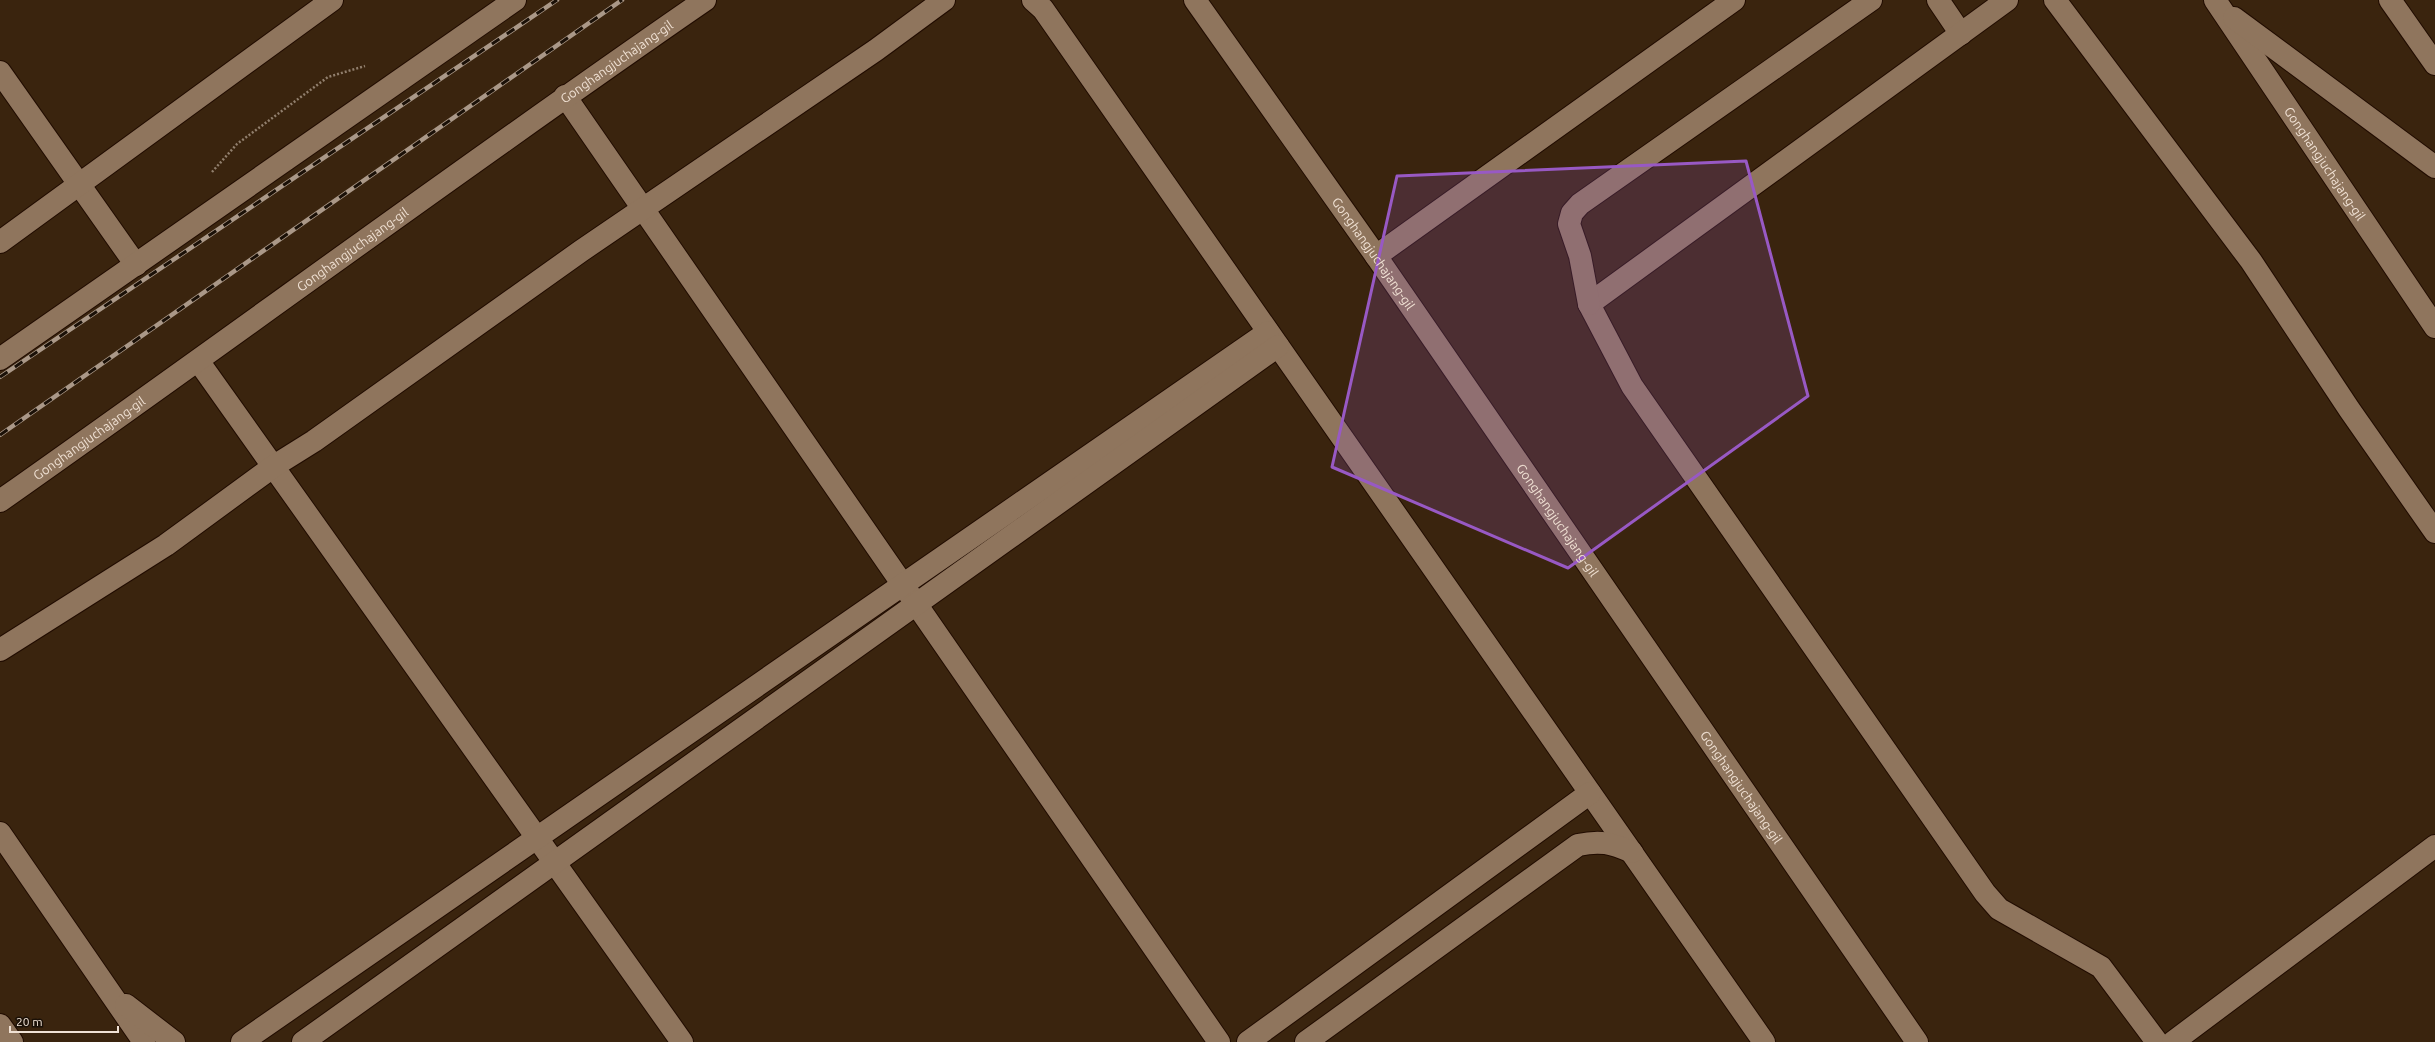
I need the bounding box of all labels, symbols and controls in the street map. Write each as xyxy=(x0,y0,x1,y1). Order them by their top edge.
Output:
street label: Gonghangjuchajang-gil xyxy=(558,17,676,106)
street label: Gonghangjuchajang-gil xyxy=(2282,104,2368,223)
street label: Gonghangjuchajang-gil xyxy=(1330,195,1418,313)
street label: Gonghangjuchajang-gil xyxy=(294,204,411,294)
street label: Gonghangjuchajang-gil xyxy=(30,393,148,482)
street label: Gonghangjuchajang-gil xyxy=(1514,461,1602,579)
street label: Gonghangjuchajang-gil xyxy=(1698,728,1785,846)
scale bar xyxy=(10,1008,118,1034)
text: 20 m xyxy=(16,1015,43,1028)

